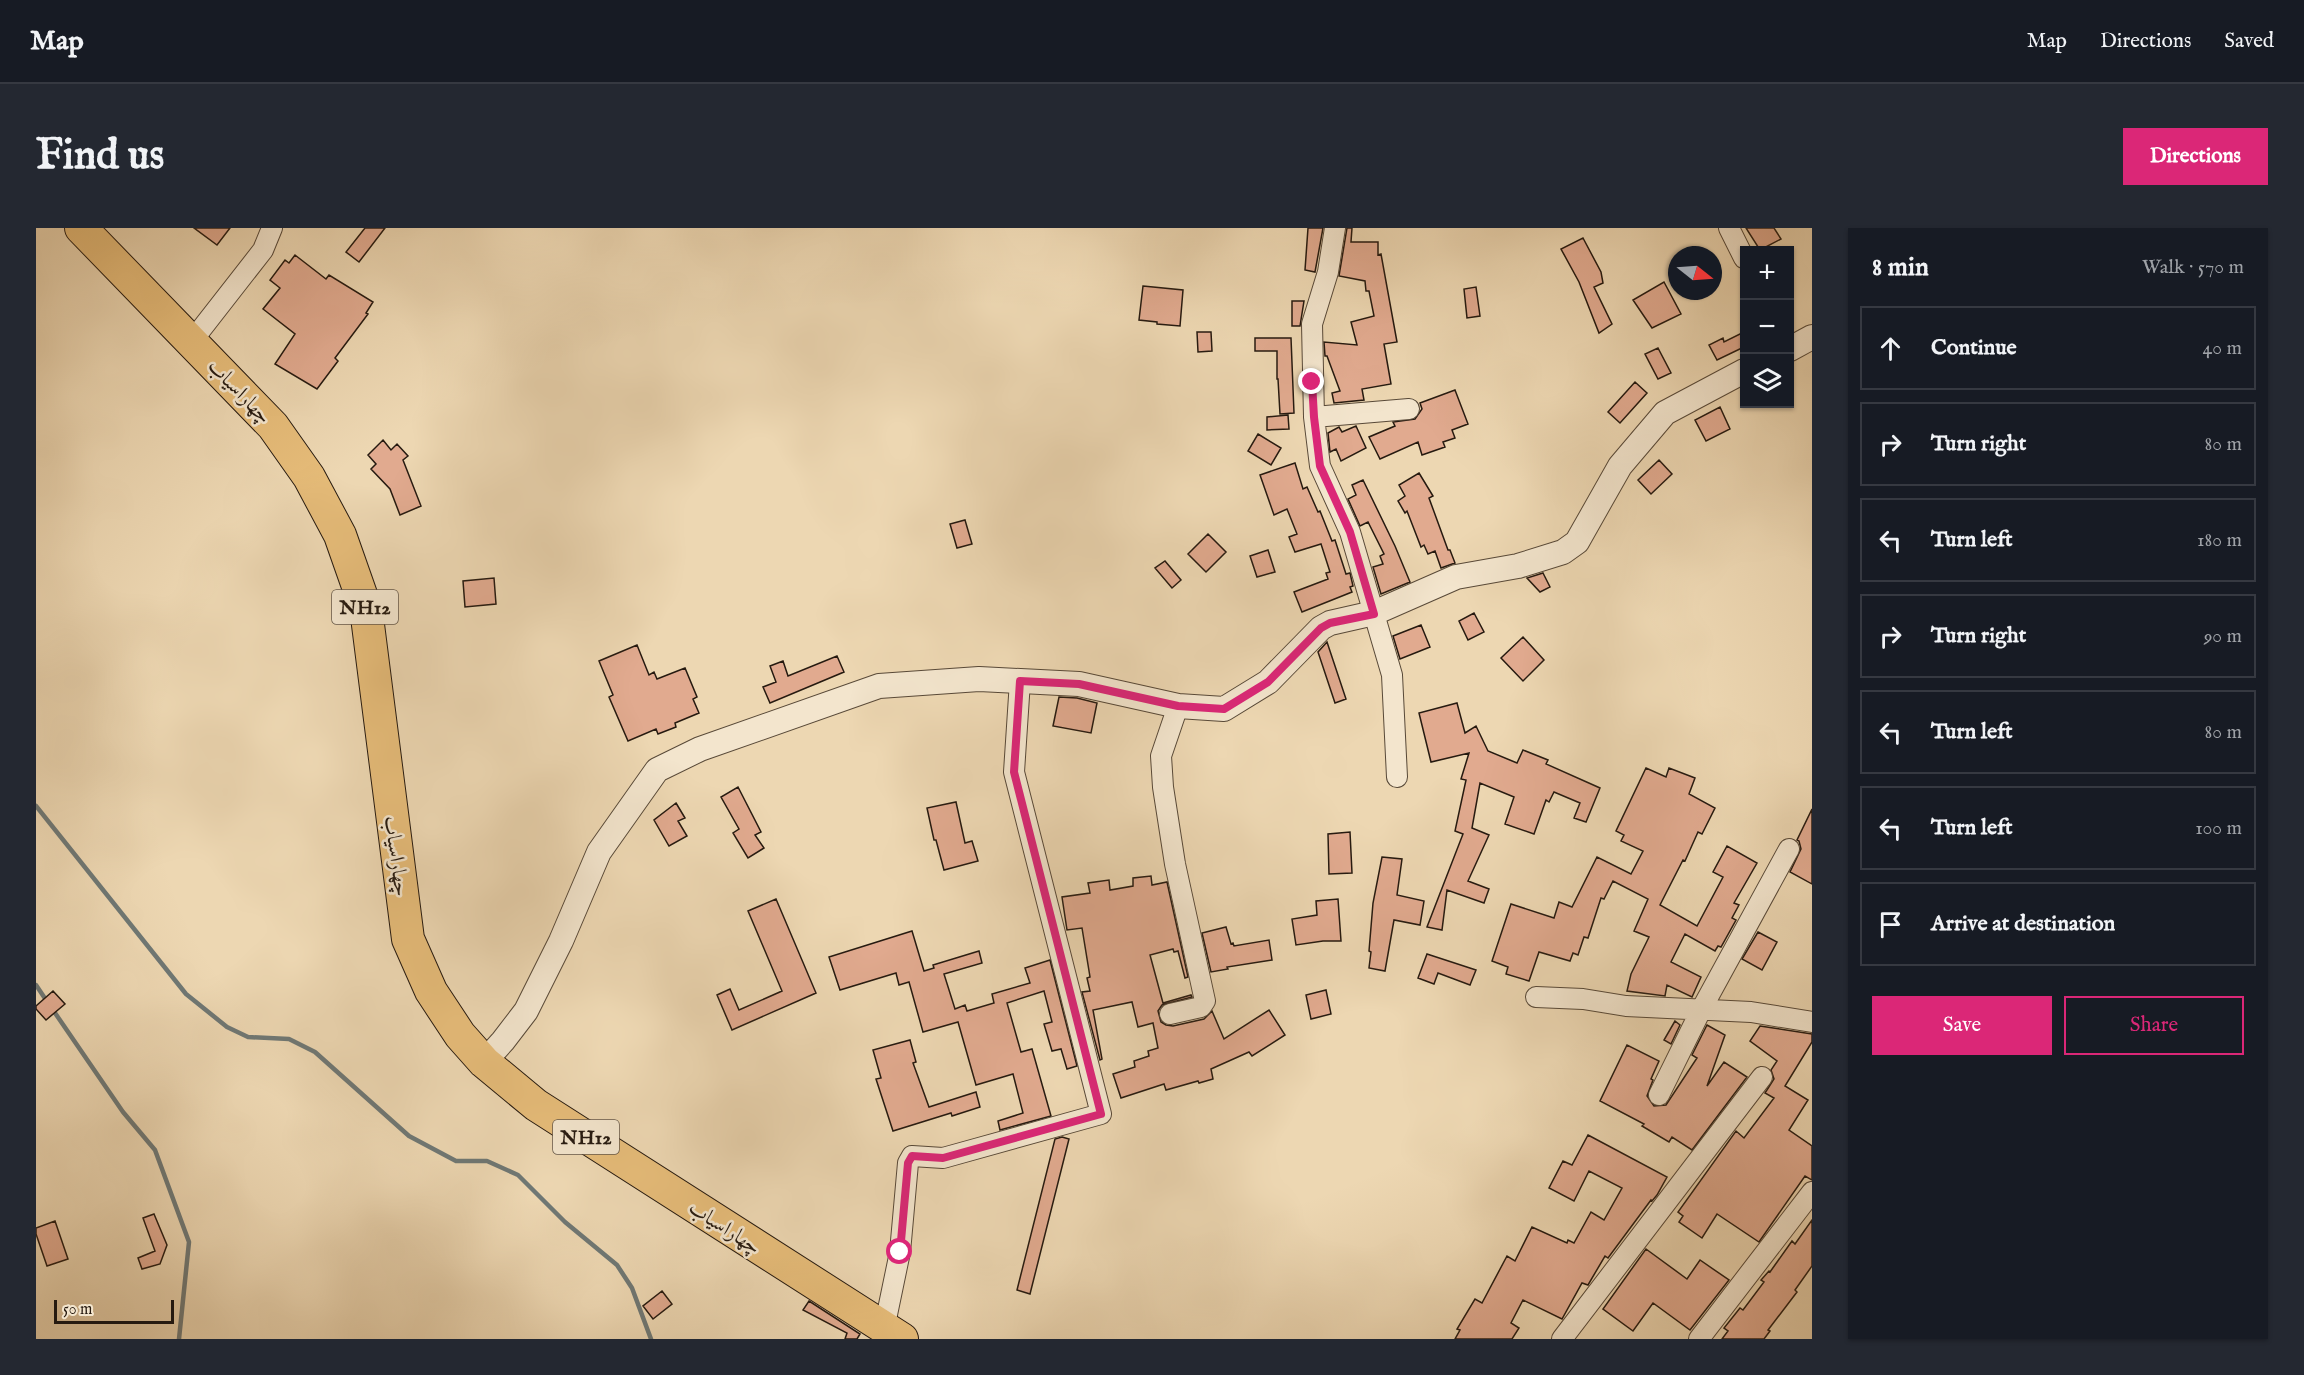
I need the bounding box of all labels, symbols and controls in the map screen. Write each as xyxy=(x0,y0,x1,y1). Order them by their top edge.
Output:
text: Map xyxy=(30,24,84,59)
text: Map xyxy=(2027,28,2067,55)
text: Directions xyxy=(2100,28,2191,55)
text: Saved xyxy=(2224,28,2274,55)
button: Directions xyxy=(2123,128,2268,185)
text: Find us xyxy=(36,130,164,183)
north arrow xyxy=(1668,246,1722,300)
map controls xyxy=(1740,246,1794,408)
button: + xyxy=(1740,246,1794,300)
text: 8 min xyxy=(1872,251,1929,284)
text: Walk · 570 m xyxy=(2142,255,2244,280)
button: − xyxy=(1740,300,1794,354)
icon: ahead xyxy=(1874,332,1907,365)
text: Continue xyxy=(1931,334,2017,362)
text: 40 m xyxy=(2203,336,2242,361)
street label: چهاراسیاب xyxy=(201,354,277,431)
button: layers xyxy=(1740,354,1794,408)
route end xyxy=(1298,368,1324,394)
icon: right xyxy=(1874,428,1907,461)
text: Turn right xyxy=(1931,430,2026,458)
text: 80 m xyxy=(2205,432,2242,457)
icon: left xyxy=(1874,524,1907,557)
text: Turn left xyxy=(1931,526,2013,554)
text: 180 m xyxy=(2197,528,2242,553)
road number: NH12 xyxy=(332,590,398,624)
icon: right xyxy=(1874,620,1907,653)
text: Turn right xyxy=(1931,622,2026,650)
text: 90 m xyxy=(2204,624,2242,649)
icon: left xyxy=(1874,716,1907,749)
text: Turn left xyxy=(1931,718,2013,746)
text: 80 m xyxy=(2205,720,2242,745)
icon: left xyxy=(1874,812,1907,845)
street label: چهاراسیاب xyxy=(377,814,415,898)
text: Turn left xyxy=(1931,814,2013,842)
text: 100 m xyxy=(2195,816,2242,841)
icon: arrive xyxy=(1874,908,1907,941)
text: Arrive at destination xyxy=(1931,910,2115,938)
button: Save xyxy=(1872,996,2052,1055)
button: Share xyxy=(2064,996,2244,1055)
road number: NH12 xyxy=(553,1120,619,1154)
street label: چهاراسیاب xyxy=(683,1195,766,1262)
route start xyxy=(886,1238,912,1264)
scale bar xyxy=(54,1297,174,1324)
text: 50 m xyxy=(63,1300,92,1320)

